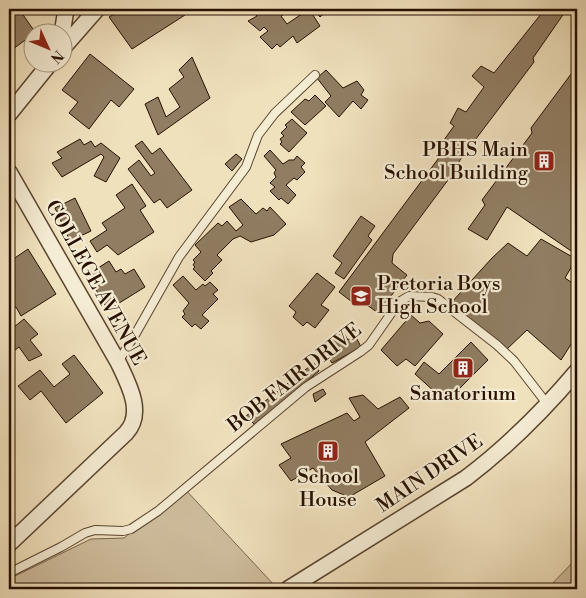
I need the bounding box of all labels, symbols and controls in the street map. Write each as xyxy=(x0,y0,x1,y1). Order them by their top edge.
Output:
north arrow xyxy=(22,22,72,72)
text: N xyxy=(46,46,67,67)
place label: PBHS Main School Building xyxy=(384,138,529,186)
building icon: PBHS Main School Building xyxy=(532,149,556,173)
street label: COLLEGE AVENUE xyxy=(39,196,151,370)
place label: Pretoria Boys High School xyxy=(377,272,501,320)
school or university icon: Pretoria Boys High School xyxy=(349,284,373,308)
street label: BOB FAIR DRIVE xyxy=(222,318,367,439)
building icon: Sanatorium xyxy=(451,356,475,380)
place label: Sanatorium xyxy=(410,382,517,407)
street label: MAIN DRIVE xyxy=(372,429,488,519)
building icon: School House xyxy=(316,439,340,463)
place label: School House xyxy=(297,465,359,513)

